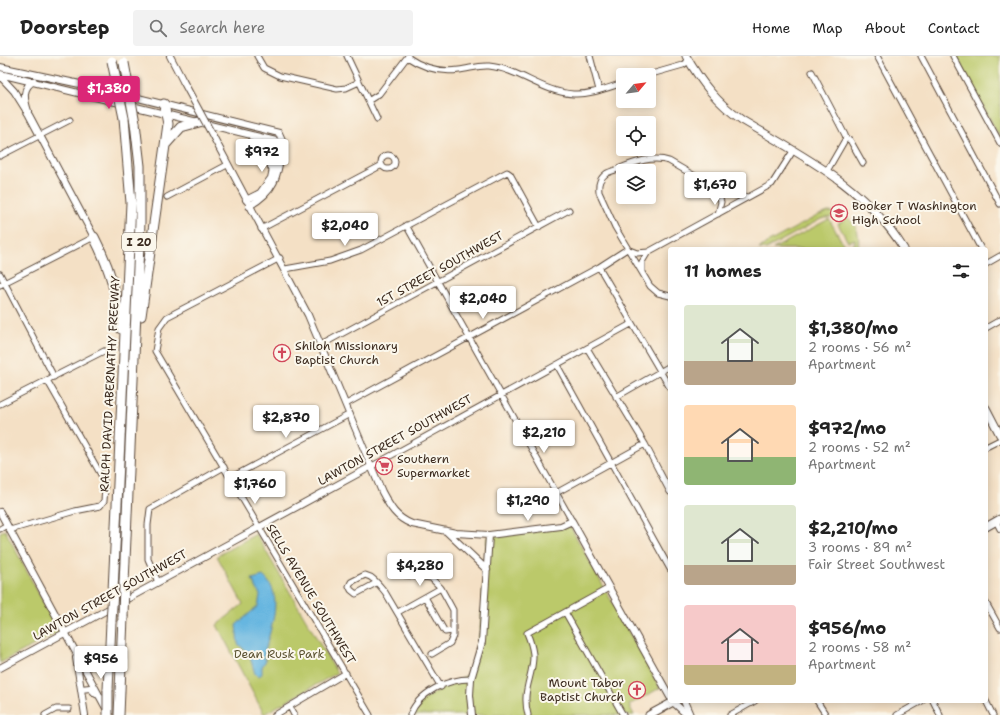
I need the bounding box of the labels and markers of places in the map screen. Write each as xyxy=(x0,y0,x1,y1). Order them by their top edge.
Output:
pin: $1,380 xyxy=(76,76,142,110)
pin: $972 xyxy=(238,139,286,173)
pin: $1,670 xyxy=(682,172,748,206)
place label: Booker T Washington High School xyxy=(852,198,977,228)
school or university icon: Booker T Washington High School xyxy=(829,203,849,223)
pin: $2,040 xyxy=(312,213,378,247)
pin: $2,040 xyxy=(450,286,516,320)
place label: Shiloh Missionary Baptist Church xyxy=(295,338,398,368)
church icon: Shiloh Missionary Baptist Church xyxy=(272,343,292,363)
pin: $2,870 xyxy=(253,405,319,439)
pin: $2,210 xyxy=(511,420,577,454)
place label: Southern Supermarket xyxy=(397,451,470,481)
supermarket icon: Southern Supermarket xyxy=(374,456,394,476)
pin: $1,760 xyxy=(222,471,288,505)
pin: $1,290 xyxy=(495,488,561,522)
pin: $4,280 xyxy=(387,553,453,587)
pin: $956 xyxy=(77,646,125,680)
place label: Mount Tabor Baptist Church xyxy=(540,675,624,705)
church icon: Mount Tabor Baptist Church xyxy=(627,680,647,700)

